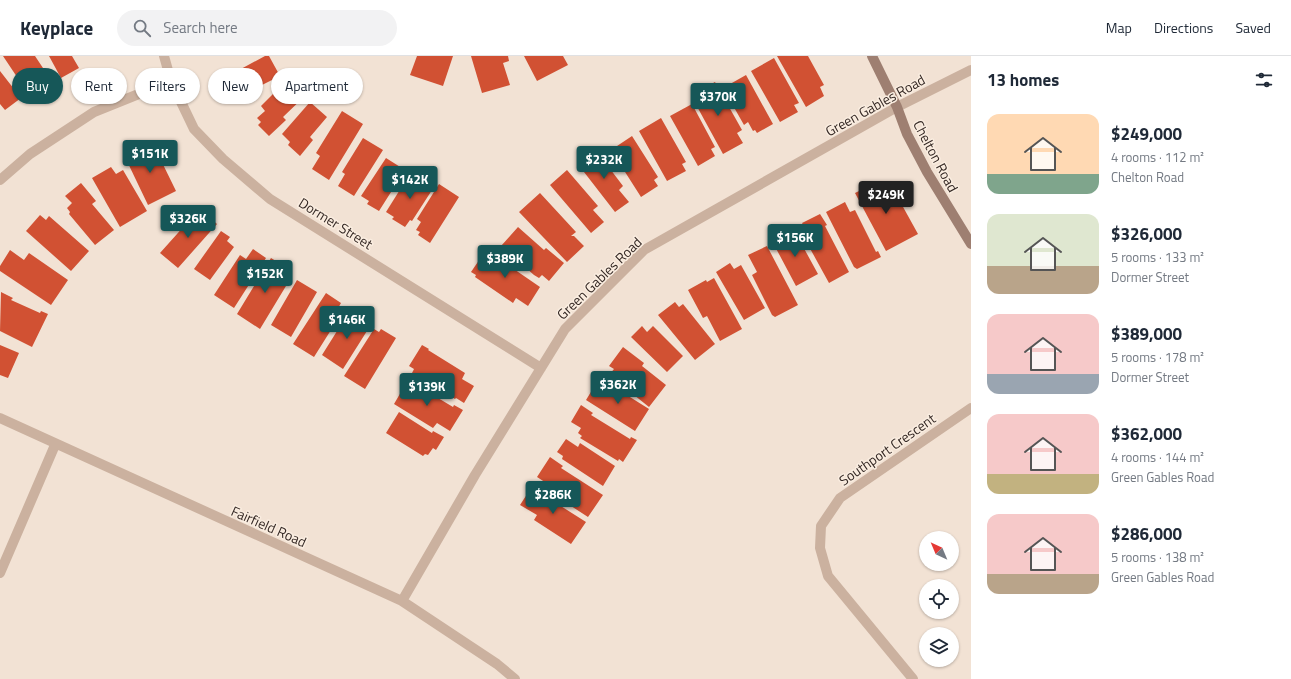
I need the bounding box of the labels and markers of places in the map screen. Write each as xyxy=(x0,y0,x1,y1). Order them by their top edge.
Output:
pin: $370K xyxy=(690,83,746,117)
pin: $151K xyxy=(122,140,178,174)
pin: $232K xyxy=(576,146,632,180)
pin: $142K xyxy=(382,166,438,200)
pin: $249K xyxy=(858,181,914,215)
pin: $326K xyxy=(160,205,216,239)
pin: $156K xyxy=(767,224,823,258)
pin: $389K xyxy=(477,245,533,279)
pin: $152K xyxy=(237,260,293,294)
pin: $146K xyxy=(319,306,375,340)
pin: $362K xyxy=(590,371,646,405)
pin: $139K xyxy=(399,373,455,407)
pin: $286K xyxy=(525,481,581,515)

